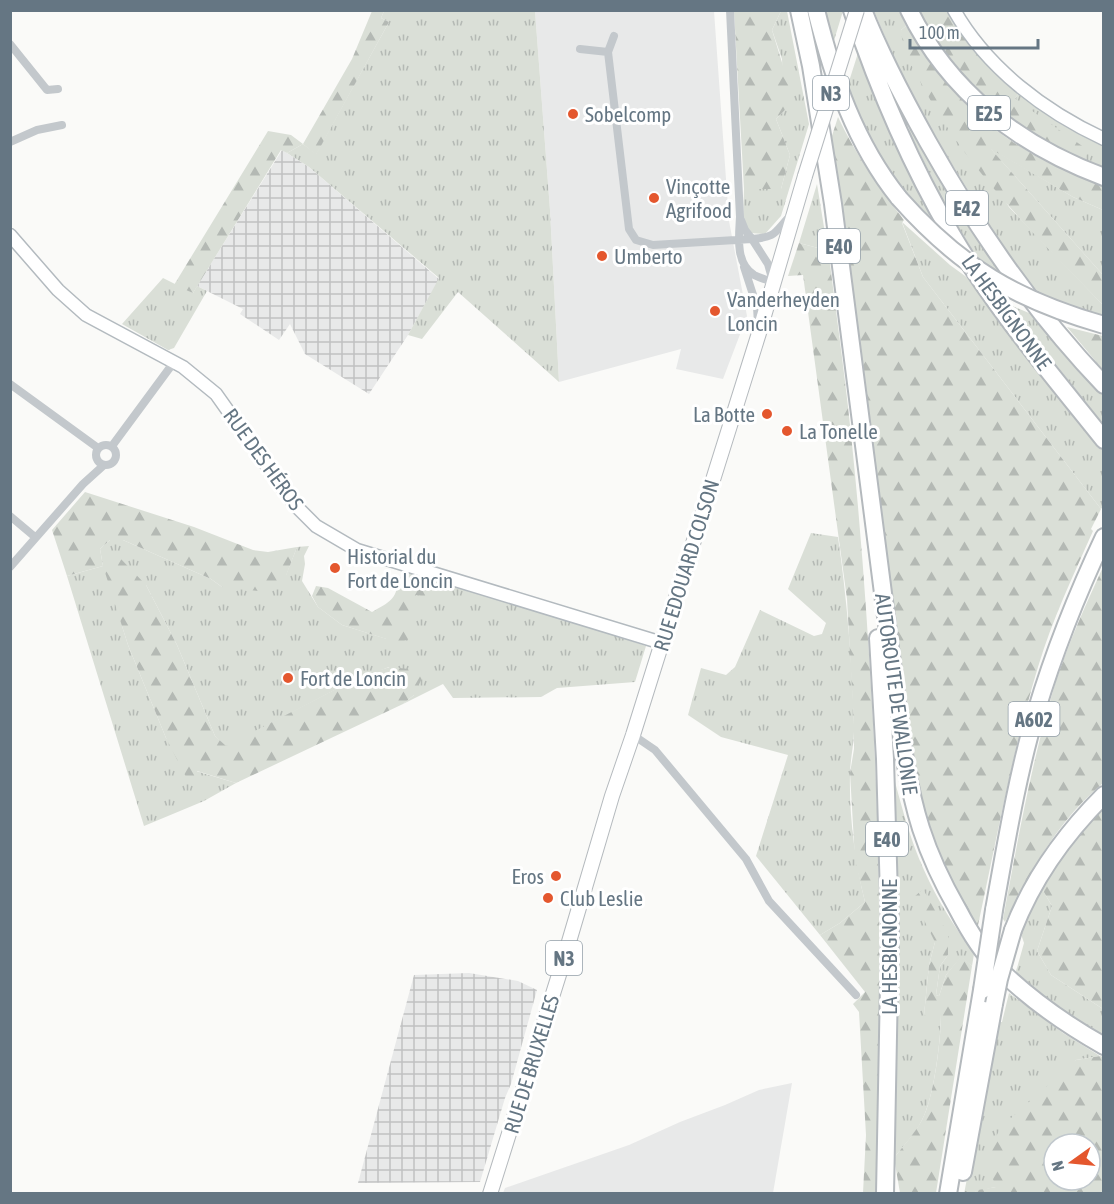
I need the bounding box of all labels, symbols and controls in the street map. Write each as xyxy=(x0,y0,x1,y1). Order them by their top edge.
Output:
scale bar xyxy=(910,12,1038,50)
text: 100 m xyxy=(919,22,960,43)
road number: N3 xyxy=(813,76,849,110)
road number: E25 xyxy=(968,96,1010,130)
place label: Sobelcomp xyxy=(585,102,671,126)
marker: Sobelcomp xyxy=(566,107,580,121)
place label: Vinçotte Agrifood xyxy=(666,174,732,222)
marker: Vinçotte Agrifood xyxy=(647,191,661,205)
road number: E42 xyxy=(946,191,988,225)
road number: E40 xyxy=(818,229,860,263)
place label: Umberto xyxy=(614,244,683,268)
marker: Umberto xyxy=(595,249,609,263)
street label: LA HESBIGNONNE xyxy=(957,250,1057,374)
place label: Vanderheyden Loncin xyxy=(727,287,840,335)
marker: Vanderheyden Loncin xyxy=(708,304,722,318)
place label: La Botte xyxy=(693,402,755,426)
street label: RUE DES HÉROS xyxy=(219,404,309,515)
marker: La Botte xyxy=(760,407,774,421)
place label: La Tonelle xyxy=(799,419,878,443)
marker: La Tonelle xyxy=(780,424,794,438)
street label: RUE EDOUARD COLSON xyxy=(648,476,724,654)
place label: Historial du Fort de Loncin xyxy=(347,544,453,592)
marker: Historial du Fort de Loncin xyxy=(328,561,342,575)
street label: AUTOROUTE DE WALLONIE xyxy=(871,592,923,796)
place label: Fort de Loncin xyxy=(300,666,406,690)
marker: Fort de Loncin xyxy=(281,671,295,685)
road number: A602 xyxy=(1008,702,1060,736)
road number: E40 xyxy=(866,822,908,856)
place label: Eros xyxy=(512,864,544,888)
marker: Eros xyxy=(549,869,563,883)
street label: LA HESBIGNONNE xyxy=(877,879,901,1015)
place label: Club Leslie xyxy=(560,886,643,910)
marker: Club Leslie xyxy=(541,891,555,905)
road number: N3 xyxy=(546,941,582,975)
street label: RUE DE BRUXELLES xyxy=(499,992,564,1136)
north arrow xyxy=(1042,1132,1102,1192)
text: N xyxy=(1048,1159,1067,1173)

